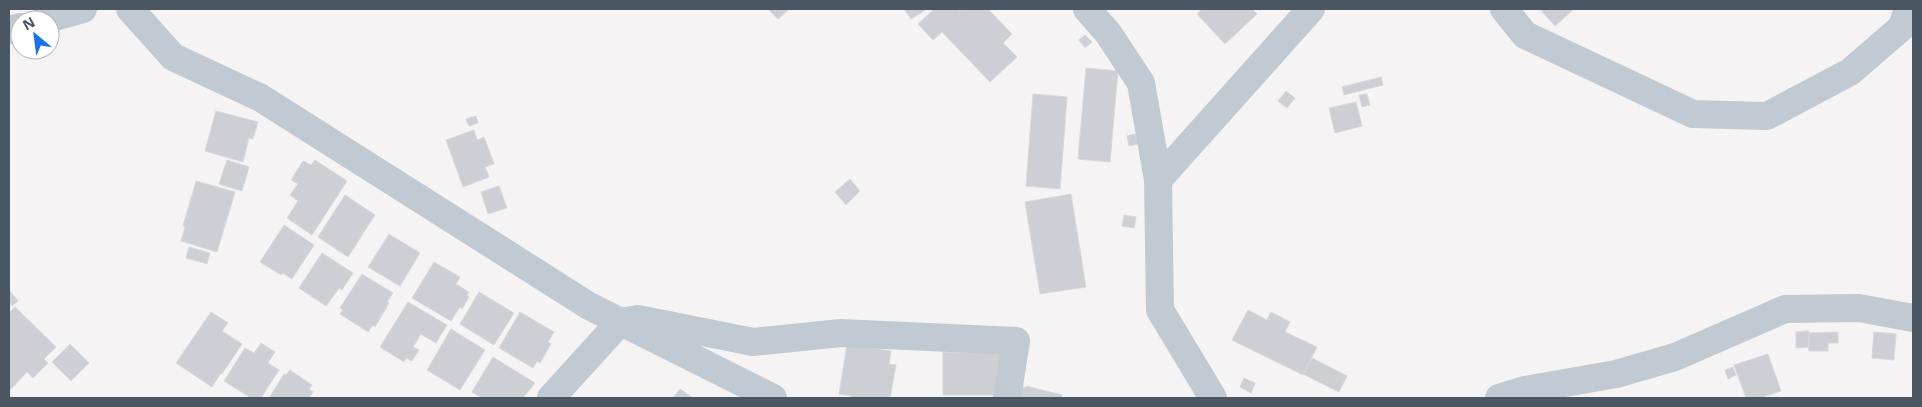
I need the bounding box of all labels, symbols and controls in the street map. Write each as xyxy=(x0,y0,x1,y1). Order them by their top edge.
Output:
north arrow xyxy=(10,10,60,60)
text: N xyxy=(19,12,38,34)

